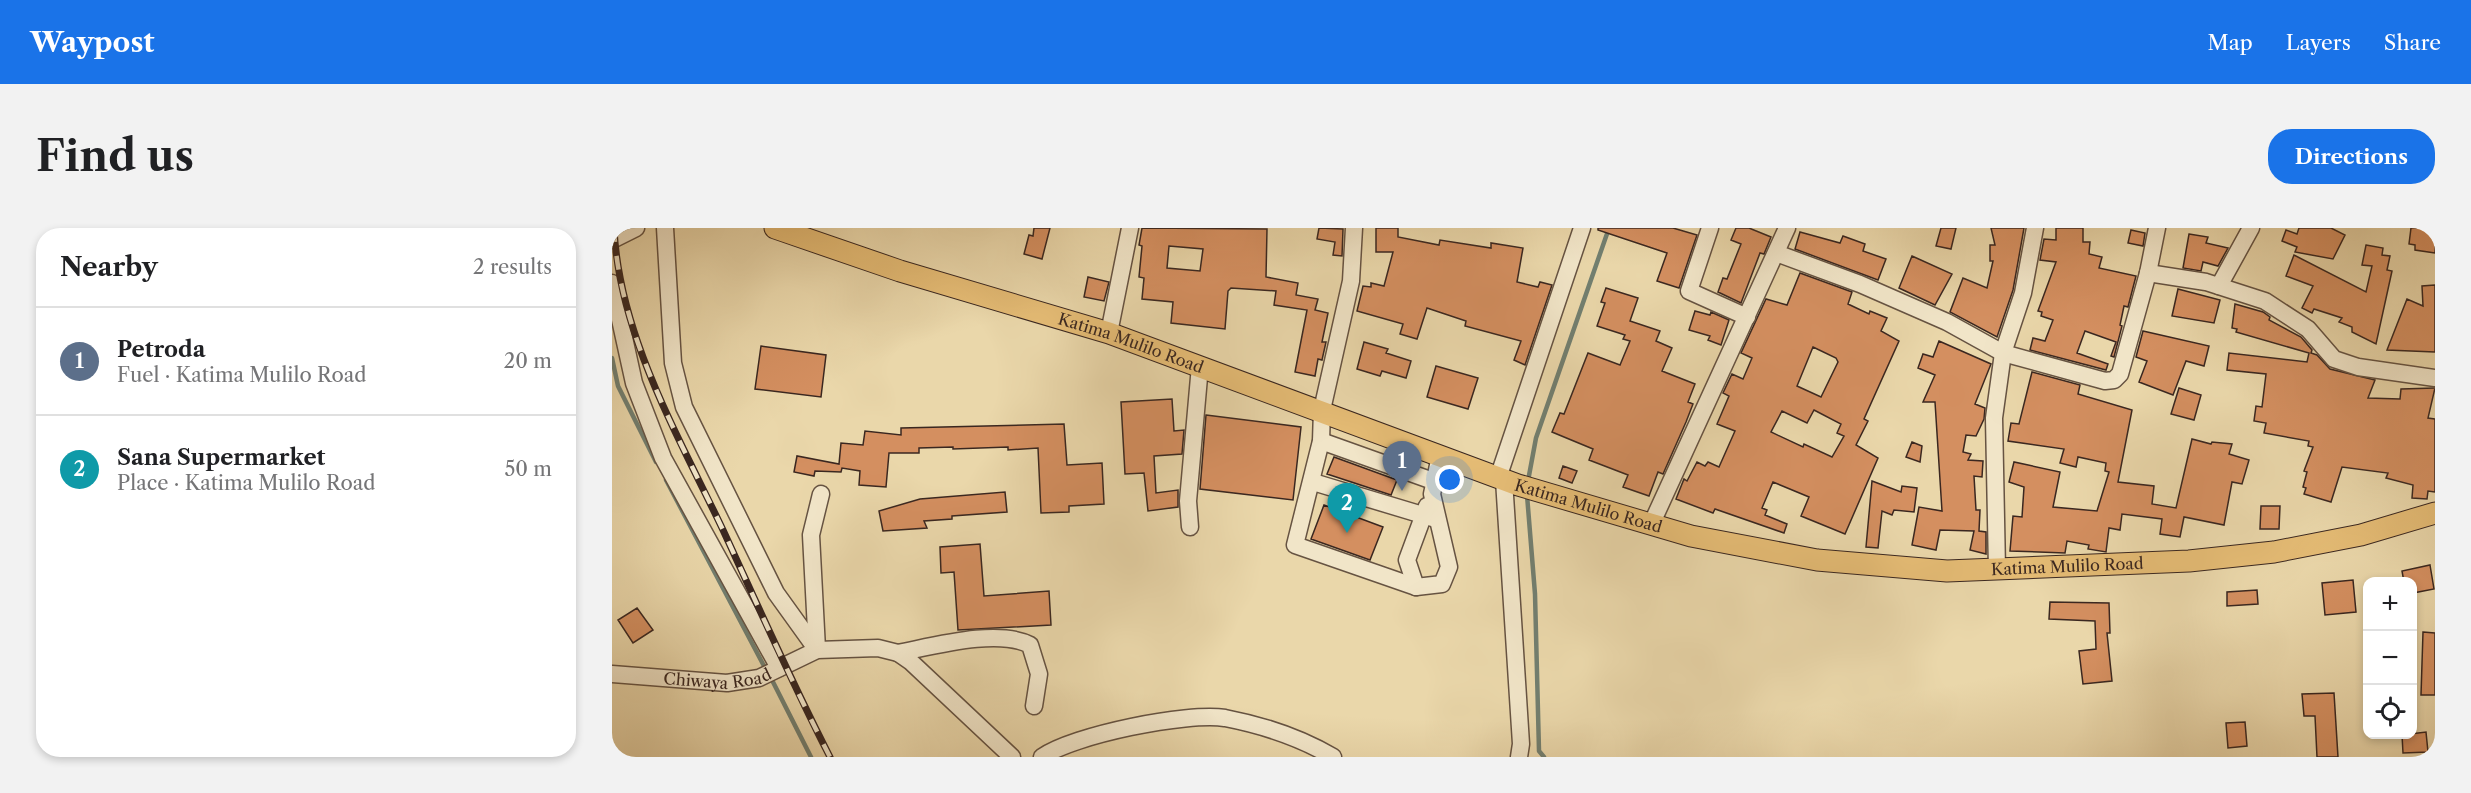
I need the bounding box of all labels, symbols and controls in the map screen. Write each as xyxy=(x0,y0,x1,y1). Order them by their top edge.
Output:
text: Waypost xyxy=(30,25,154,59)
text: Map xyxy=(2208,30,2253,55)
text: Layers xyxy=(2286,30,2351,55)
text: Share xyxy=(2384,30,2441,55)
button: Directions xyxy=(2268,129,2435,184)
text: Find us xyxy=(36,130,194,182)
text: Nearby xyxy=(60,251,158,283)
text: 2 results xyxy=(473,255,552,279)
street label: Katima Mulilo Road xyxy=(1056,308,1207,377)
text: Petroda xyxy=(117,336,205,363)
text: 1 xyxy=(75,349,84,373)
text: 20 m xyxy=(504,349,552,373)
text: Fuel · Katima Mulilo Road xyxy=(117,363,366,387)
pin: 1 xyxy=(1382,442,1422,491)
text: Sana Supermarket xyxy=(117,444,325,471)
text: 2 xyxy=(74,457,85,481)
text: 50 m xyxy=(505,457,552,481)
your location xyxy=(1435,465,1464,494)
text: Place · Katima Mulilo Road xyxy=(117,471,375,495)
street label: Katima Mulilo Road xyxy=(1512,475,1665,537)
pin: 2 xyxy=(1328,484,1366,533)
street label: Katima Mulilo Road xyxy=(1991,553,2144,579)
map controls xyxy=(2363,577,2417,739)
button: + xyxy=(2363,577,2417,631)
button: − xyxy=(2363,631,2417,685)
street label: Chiwaya Road xyxy=(663,663,775,693)
button: locate xyxy=(2363,685,2417,739)

